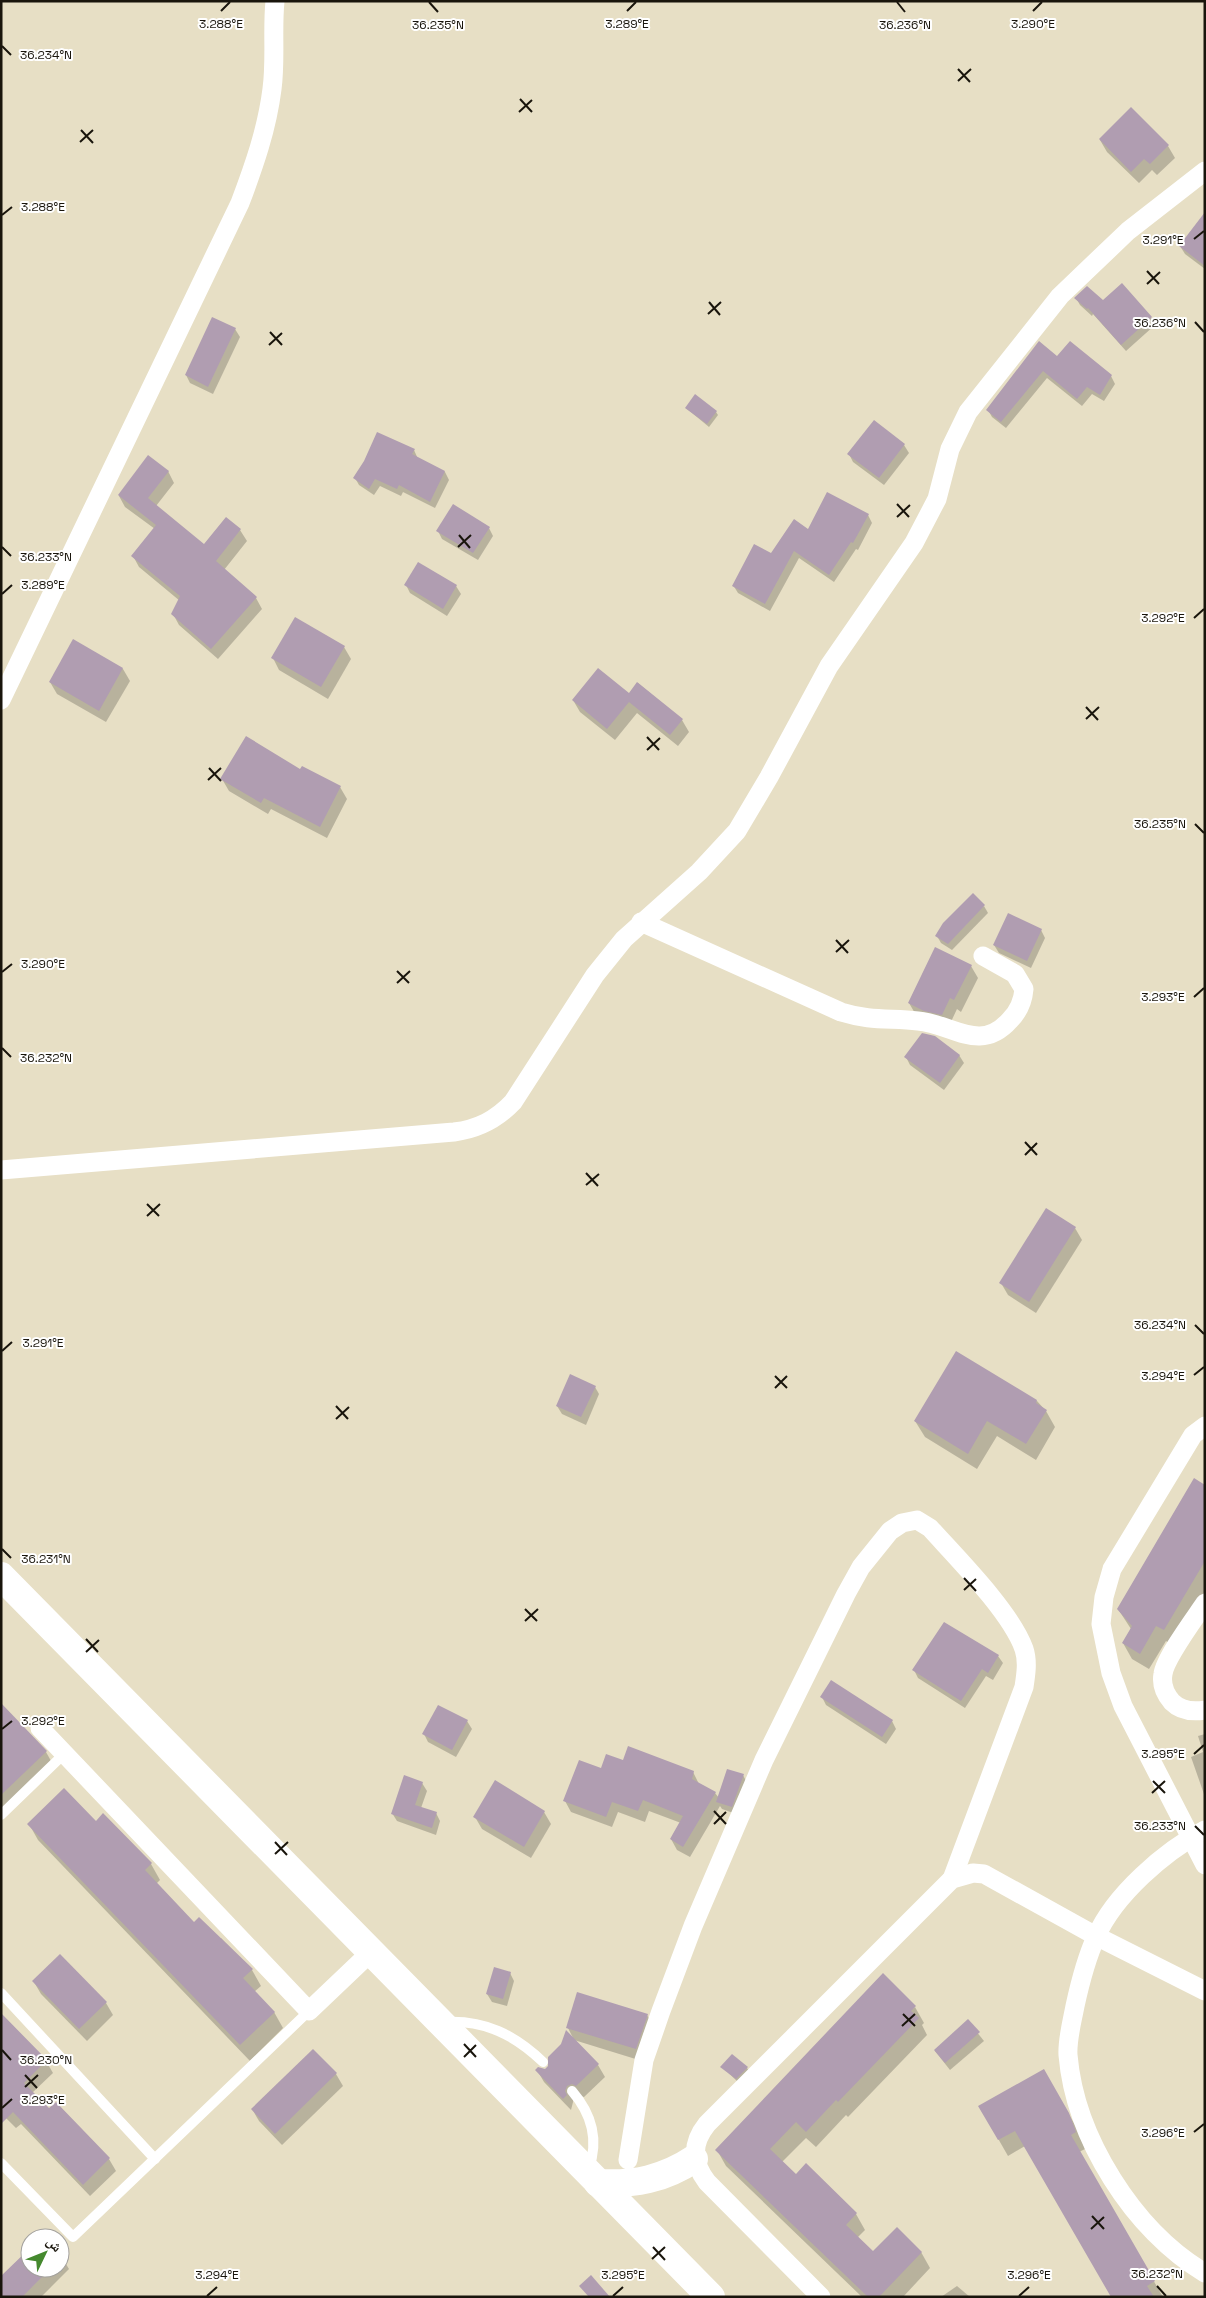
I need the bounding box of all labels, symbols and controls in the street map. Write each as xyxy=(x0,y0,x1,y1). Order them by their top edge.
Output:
text: 3.288°E xyxy=(199,16,243,32)
text: 3.289°E xyxy=(605,16,649,32)
text: 3.290°E xyxy=(1011,16,1055,32)
text: 36.235°N xyxy=(412,17,464,33)
text: 36.236°N xyxy=(879,17,931,33)
text: 36.234°N xyxy=(20,47,72,63)
text: 3.288°E xyxy=(21,199,65,215)
text: 3.291°E xyxy=(1142,232,1184,248)
text: 36.236°N xyxy=(1134,315,1186,331)
text: 36.233°N xyxy=(20,549,72,565)
text: 3.289°E xyxy=(21,577,65,593)
text: 3.292°E xyxy=(1141,610,1185,626)
text: 36.235°N xyxy=(1134,816,1186,832)
text: 3.290°E xyxy=(21,956,65,972)
text: 3.293°E xyxy=(1141,989,1185,1005)
text: 36.232°N xyxy=(20,1050,72,1066)
text: 36.234°N xyxy=(1134,1317,1186,1333)
text: 3.291°E xyxy=(22,1335,64,1351)
text: 3.294°E xyxy=(1141,1368,1185,1384)
text: 36.231°N xyxy=(21,1551,71,1567)
text: 3.292°E xyxy=(21,1713,65,1729)
text: 3.295°E xyxy=(1141,1746,1185,1762)
text: 36.233°N xyxy=(1134,1818,1186,1834)
text: 36.230°N xyxy=(20,2052,72,2068)
text: 3.293°E xyxy=(21,2092,65,2108)
text: 3.296°E xyxy=(1141,2125,1185,2141)
north arrow xyxy=(20,2228,70,2278)
text: ش xyxy=(43,2233,66,2256)
text: 36.232°N xyxy=(1131,2266,1183,2282)
text: 3.294°E xyxy=(195,2267,239,2283)
text: 3.295°E xyxy=(601,2267,645,2283)
text: 3.296°E xyxy=(1007,2267,1051,2283)

